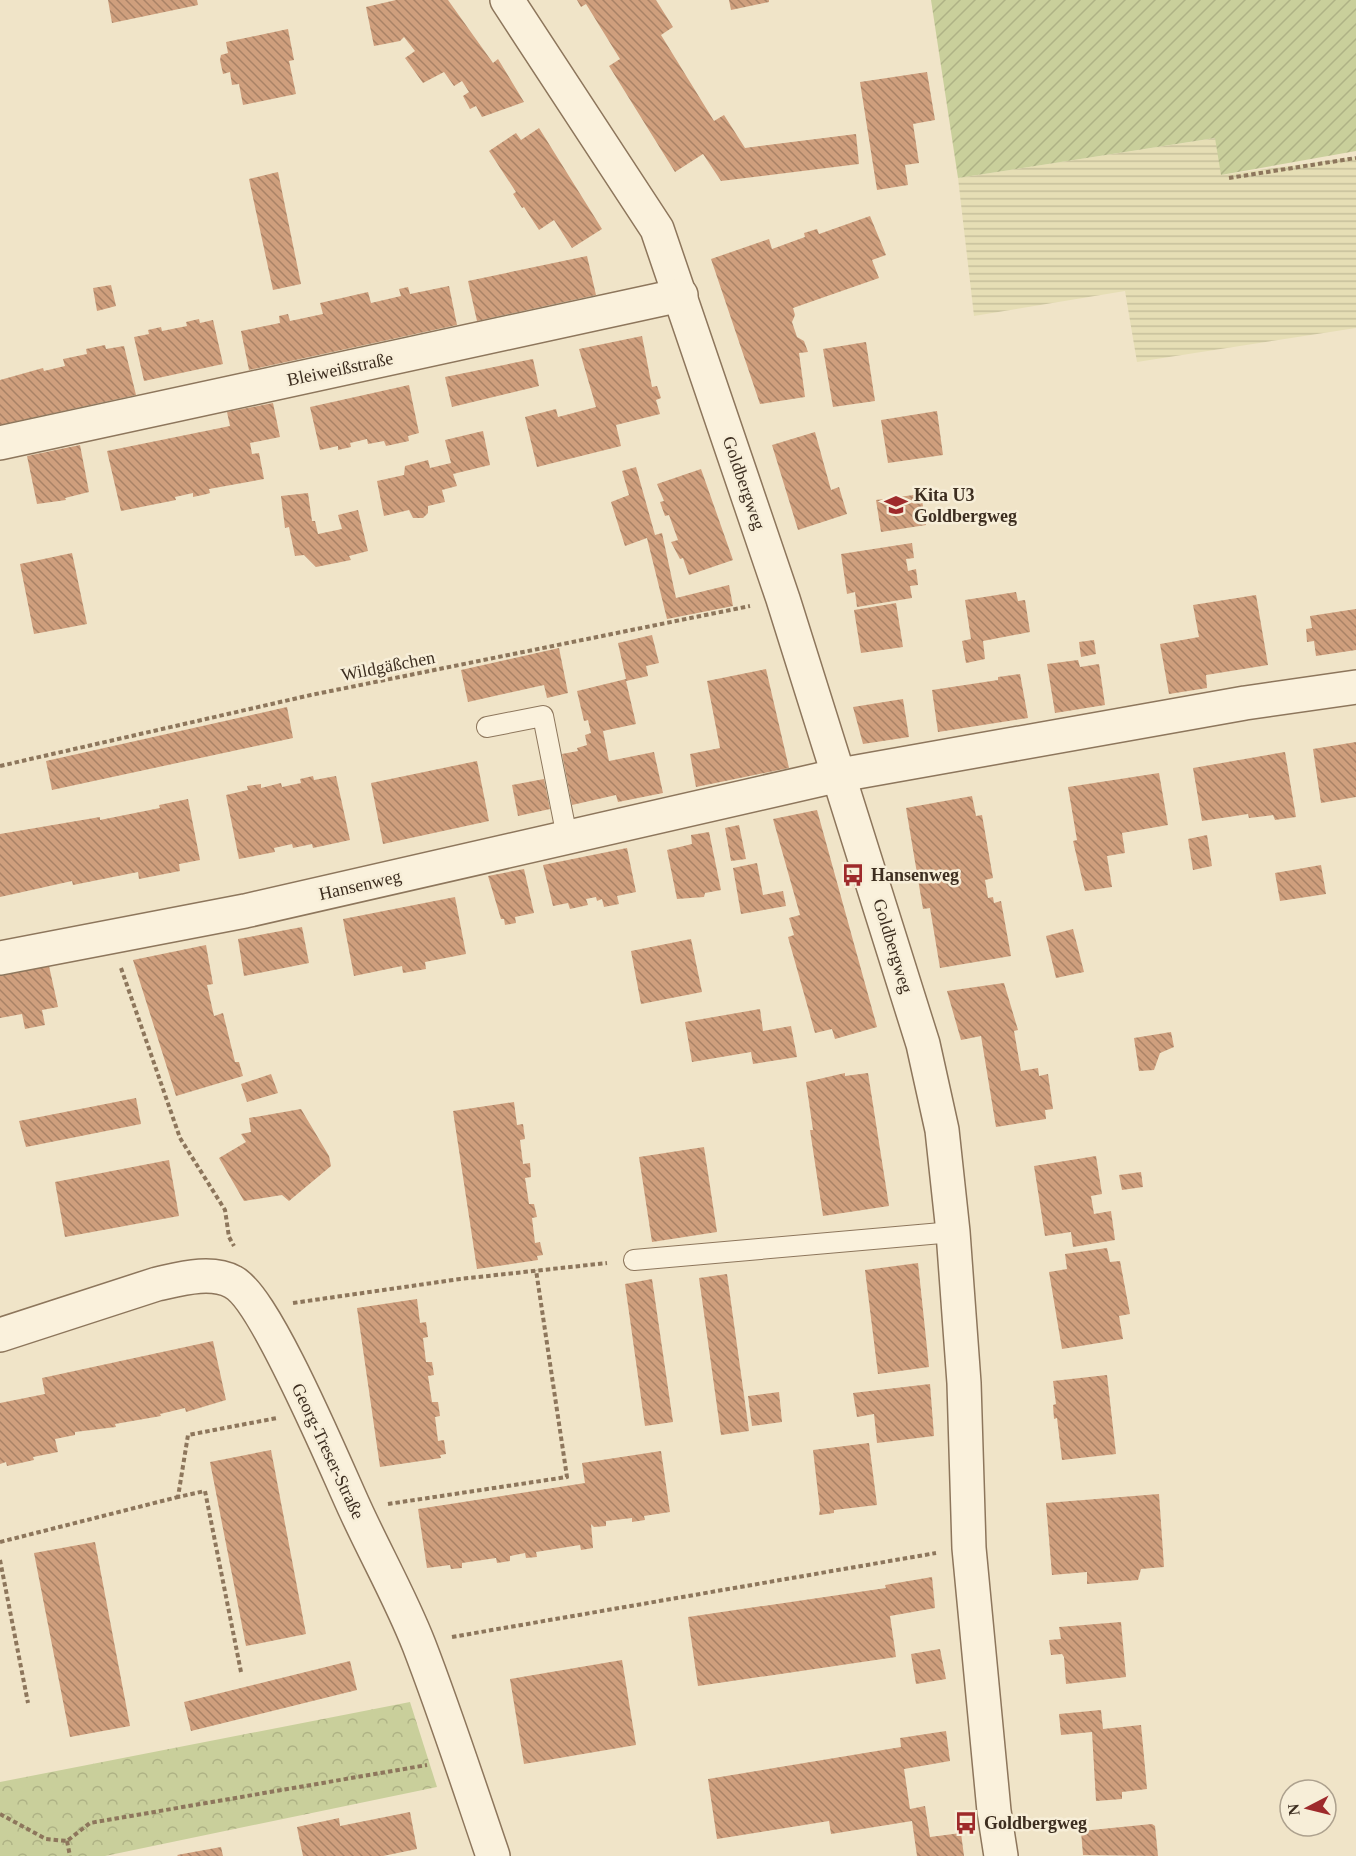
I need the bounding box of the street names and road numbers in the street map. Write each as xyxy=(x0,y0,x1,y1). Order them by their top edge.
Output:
street label: Bleiweißstraße xyxy=(285,348,395,390)
street label: Goldbergweg xyxy=(719,434,769,532)
street label: Wildgäßchen xyxy=(339,647,437,685)
street label: Hansenweg xyxy=(317,866,403,904)
street label: Goldbergweg xyxy=(869,896,917,996)
street label: Georg-Treser-Straße xyxy=(288,1380,368,1522)

